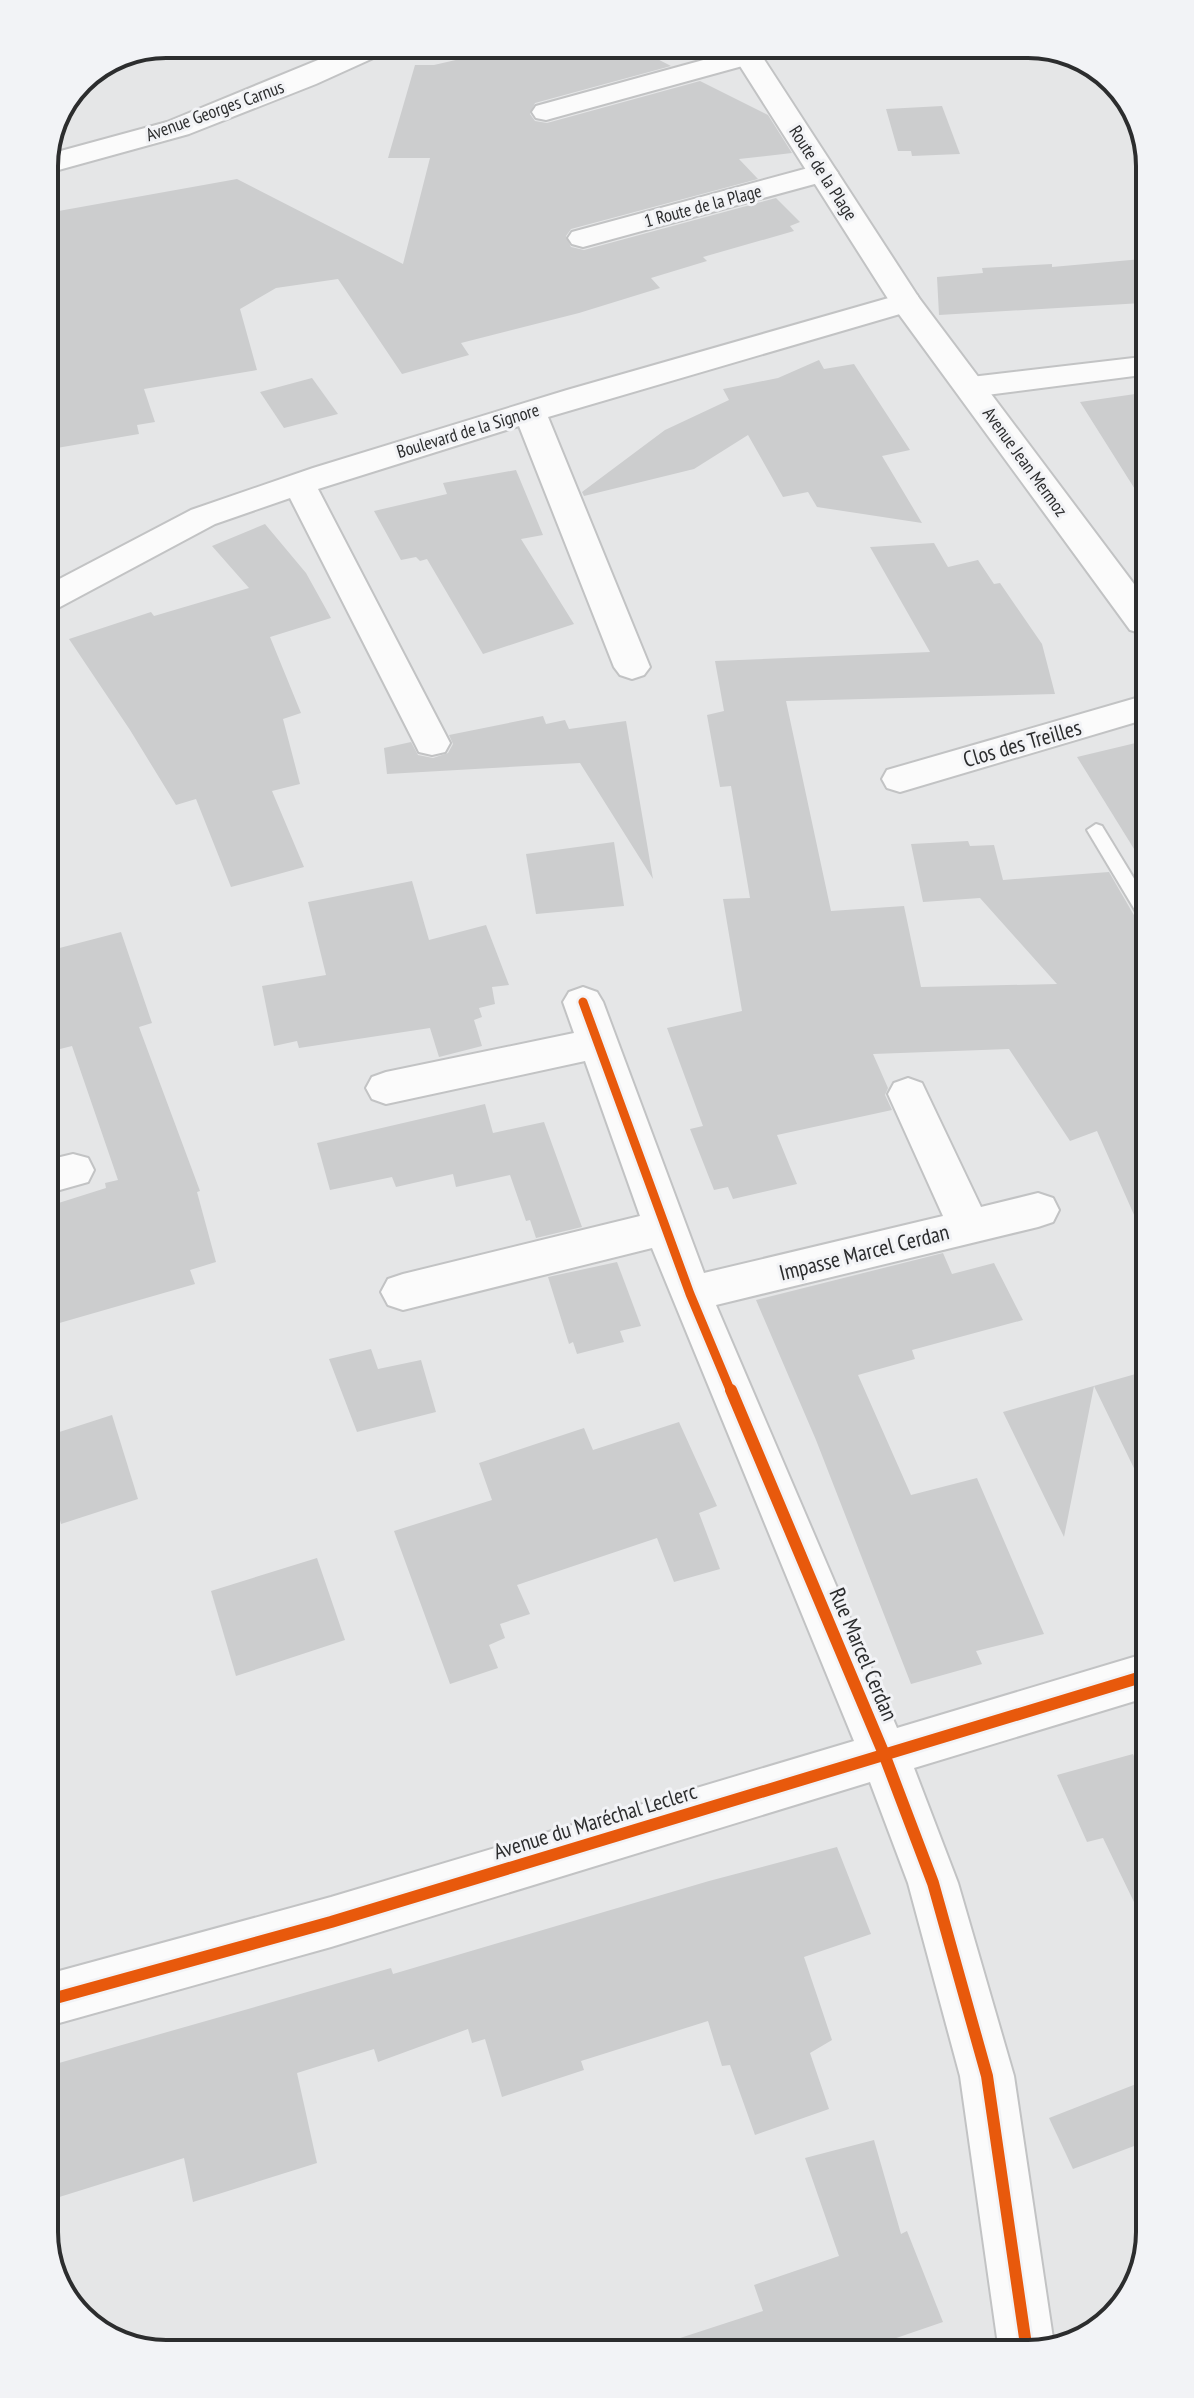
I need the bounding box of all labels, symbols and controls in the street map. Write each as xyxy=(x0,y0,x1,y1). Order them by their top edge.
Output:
street label: Avenue Georges Carnus xyxy=(143,75,287,146)
street label: Route de la Plage xyxy=(784,121,863,225)
street label: 1 Route de la Plage xyxy=(642,179,764,232)
street label: Boulevard de la Signore xyxy=(394,398,542,463)
street label: Avenue Jean Mermoz xyxy=(978,403,1073,521)
street label: Clos des Treilles xyxy=(960,713,1084,773)
street label: Impasse Marcel Cerdan xyxy=(776,1217,952,1287)
street label: Rue Marcel Cerdan xyxy=(823,1583,905,1725)
street label: Avenue du Maréchal Leclerc xyxy=(490,1777,700,1865)

